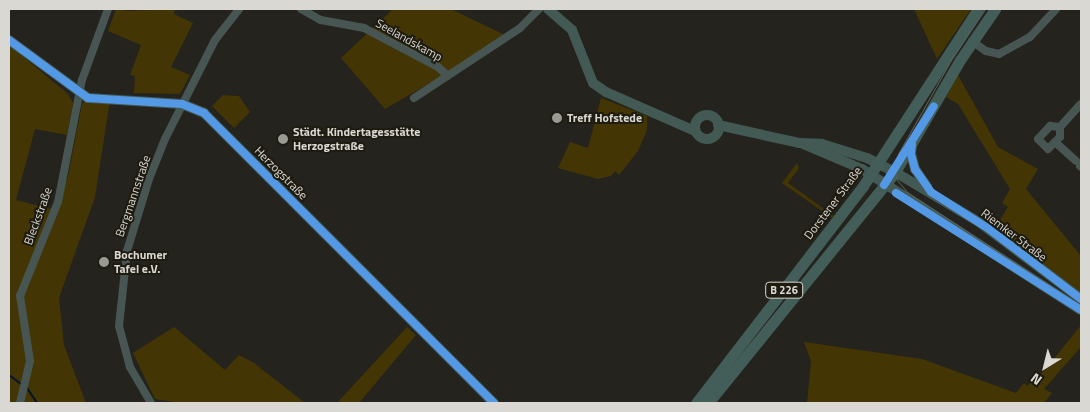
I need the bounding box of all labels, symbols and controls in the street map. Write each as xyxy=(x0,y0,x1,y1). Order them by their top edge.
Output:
street label: Seelandskamp xyxy=(373,16,445,64)
place label: Treff Hofstede xyxy=(567,111,642,125)
marker: Treff Hofstede xyxy=(551,112,563,124)
place label: Städt. Kindertagesstätte Herzogstraße xyxy=(293,125,420,153)
marker: Städt. Kindertagesstätte Herzogstraße xyxy=(277,133,289,145)
street label: Herzogstraße xyxy=(251,143,311,203)
street label: Bergmannstraße xyxy=(112,153,154,239)
street label: Dorstener Straße xyxy=(801,164,865,242)
street label: Bleckstraße xyxy=(21,185,55,247)
street label: Riemker Straße xyxy=(978,206,1050,264)
place label: Bochumer Tafel e.V. xyxy=(114,248,167,276)
marker: Bochumer Tafel e.V. xyxy=(98,256,110,268)
road number: B 226 xyxy=(764,282,804,298)
north arrow xyxy=(1020,342,1070,392)
text: N xyxy=(1026,368,1046,391)

